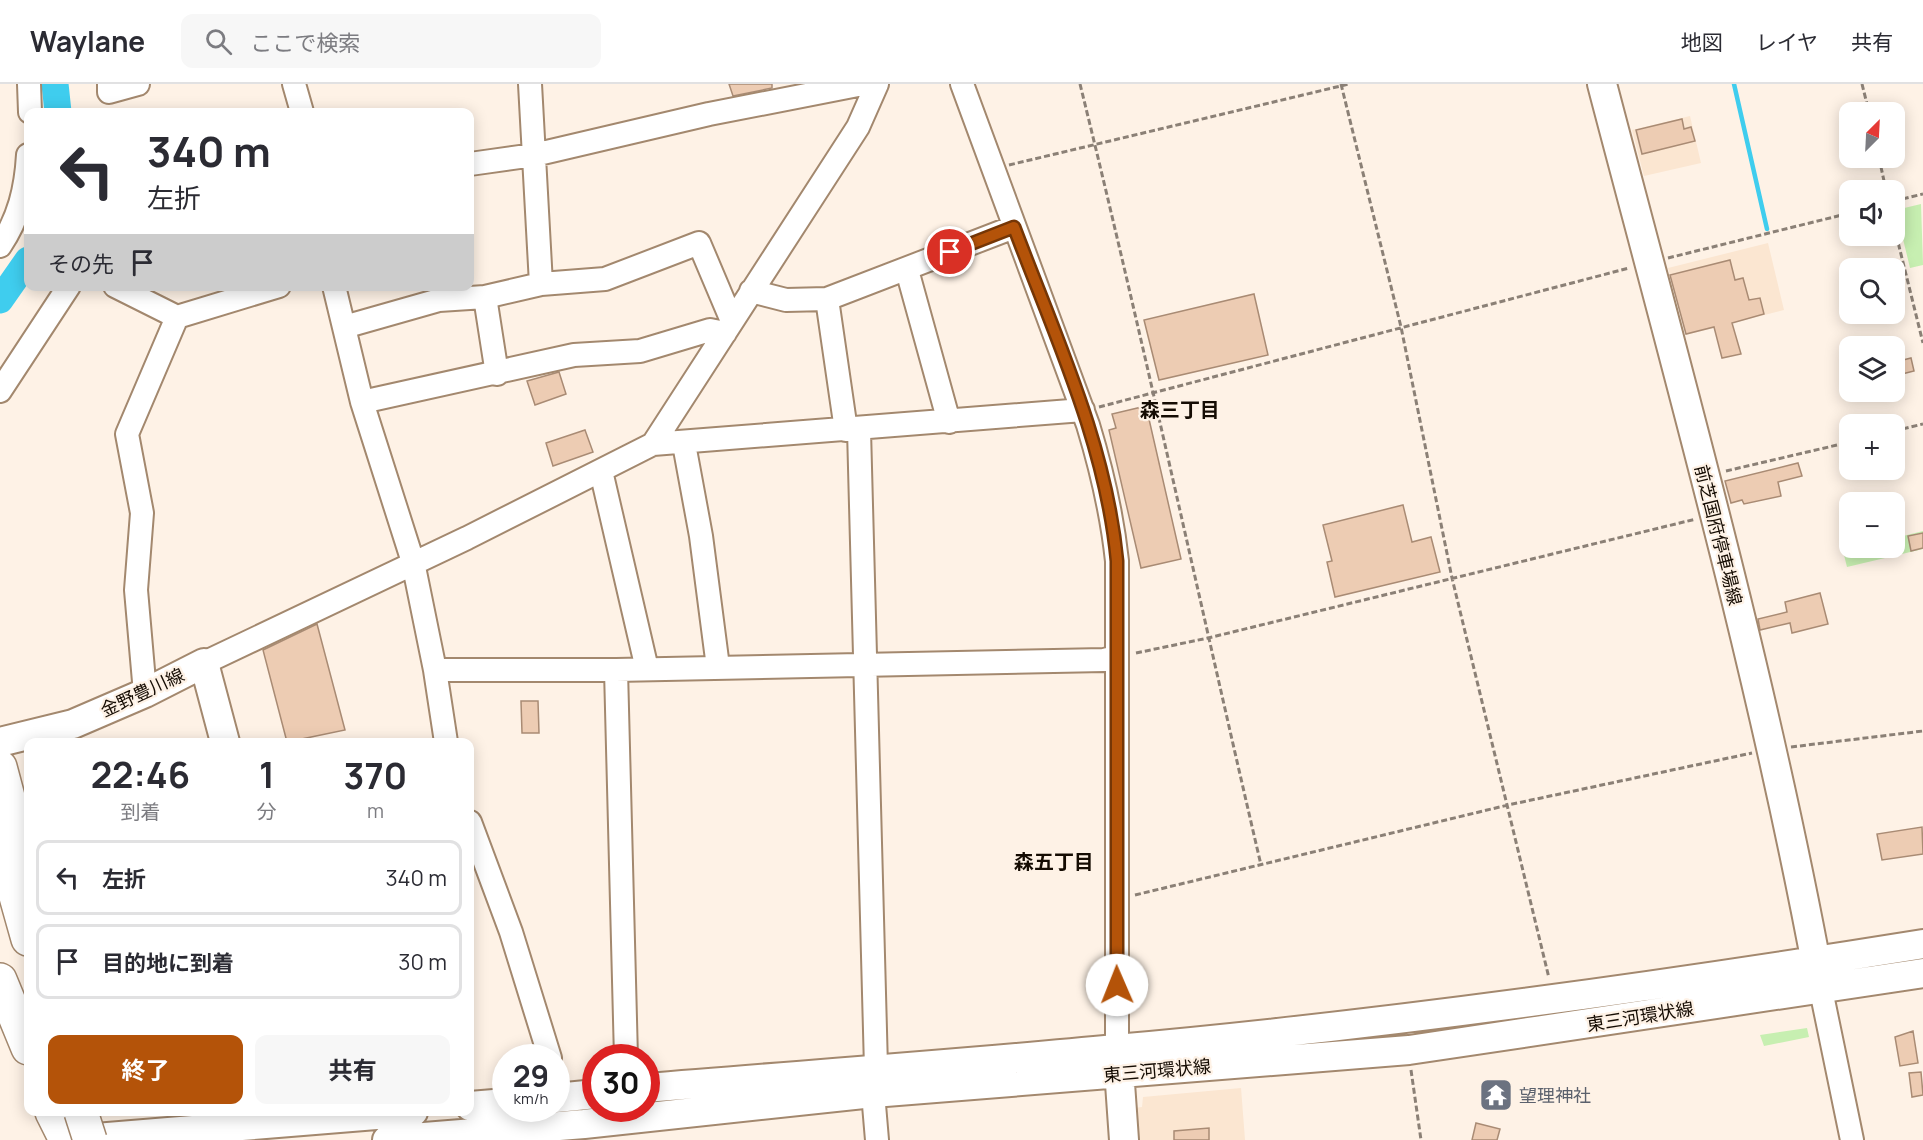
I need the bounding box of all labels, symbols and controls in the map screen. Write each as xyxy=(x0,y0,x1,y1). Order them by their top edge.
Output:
search box xyxy=(181,14,601,68)
text: Waylane xyxy=(30,22,145,60)
icon: search xyxy=(202,25,235,58)
text: ここで検索 xyxy=(250,28,360,58)
text: 地図 xyxy=(1681,28,1723,56)
text: レイヤ xyxy=(1756,28,1818,56)
text: 共有 xyxy=(1851,28,1893,56)
north arrow xyxy=(1839,102,1905,168)
map controls xyxy=(1839,102,1905,558)
text: 340 m xyxy=(147,122,271,180)
icon: left xyxy=(48,132,126,210)
text: 左折 xyxy=(147,179,201,216)
button: sound xyxy=(1839,180,1905,246)
pin xyxy=(924,226,975,277)
icon: arrive xyxy=(933,235,966,268)
icon: arrive xyxy=(126,246,159,279)
text: その先 xyxy=(48,249,114,279)
button: search xyxy=(1839,258,1905,324)
button: layers xyxy=(1839,336,1905,402)
district label: 森三丁目 xyxy=(1140,396,1220,423)
button: + xyxy=(1839,414,1905,480)
street label: 前芝国府停車場線 xyxy=(1690,462,1748,608)
button: − xyxy=(1839,492,1905,558)
street label: 金野豊川線 xyxy=(96,662,188,722)
text: 22:46 xyxy=(91,750,190,799)
text: 1 xyxy=(259,750,275,799)
text: 370 xyxy=(343,751,407,800)
text: m xyxy=(367,797,384,824)
text: 到着 xyxy=(120,798,160,825)
text: 分 xyxy=(257,798,277,825)
district label: 森五丁目 xyxy=(1014,848,1094,875)
icon: left xyxy=(51,861,84,894)
text: 340 m xyxy=(385,863,447,893)
text: 左折 xyxy=(102,864,146,894)
icon: arrive xyxy=(51,945,84,978)
text: 30 m xyxy=(398,947,447,977)
text: 目的地に到着 xyxy=(102,948,234,978)
position arrow xyxy=(1085,953,1149,1017)
street label: 東三河環状線 xyxy=(1585,996,1695,1036)
button: 終了 xyxy=(48,1035,243,1104)
button: 共有 xyxy=(255,1035,450,1104)
speed limit sign: 30 xyxy=(582,1044,660,1122)
street label: 東三河環状線 xyxy=(1102,1053,1212,1087)
text: 29 xyxy=(513,1055,549,1096)
temple icon: 望理神社 xyxy=(1478,1077,1514,1113)
place label: 望理神社 xyxy=(1519,1083,1591,1107)
text: km/h xyxy=(514,1088,548,1109)

